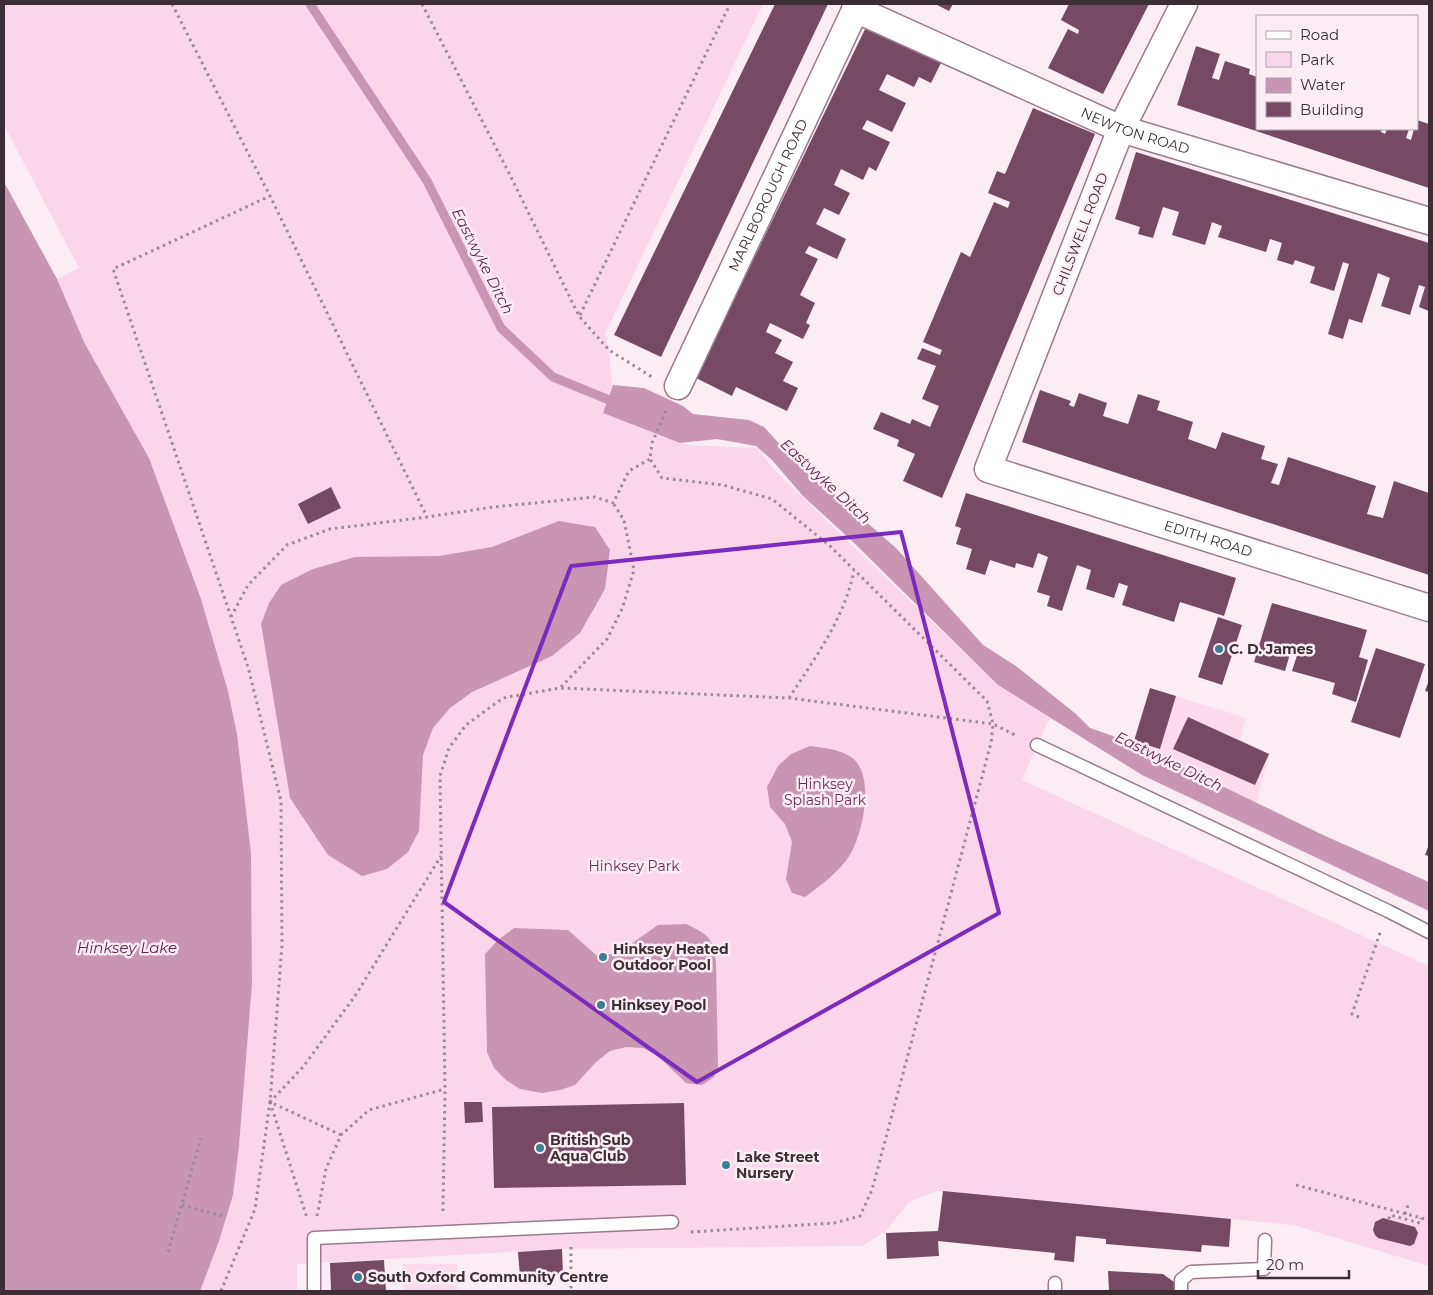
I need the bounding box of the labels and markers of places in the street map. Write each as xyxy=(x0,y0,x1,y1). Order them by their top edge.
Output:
place label: C. D. James xyxy=(1229,640,1314,658)
marker: C. D. James xyxy=(1213,643,1225,655)
place label: Hinksey Heated Outdoor Pool xyxy=(613,940,729,974)
marker: Hinksey Heated Outdoor Pool xyxy=(597,951,609,963)
place label: Hinksey Pool xyxy=(611,996,706,1014)
marker: Hinksey Pool xyxy=(595,999,607,1011)
place label: British Sub Aqua Club xyxy=(549,1131,631,1165)
marker: British Sub Aqua Club xyxy=(534,1142,546,1154)
place label: Lake Street Nursery xyxy=(736,1148,819,1182)
marker: Lake Street Nursery xyxy=(720,1159,732,1171)
place label: South Oxford Community Centre xyxy=(368,1268,609,1286)
marker: South Oxford Community Centre xyxy=(352,1271,364,1283)

